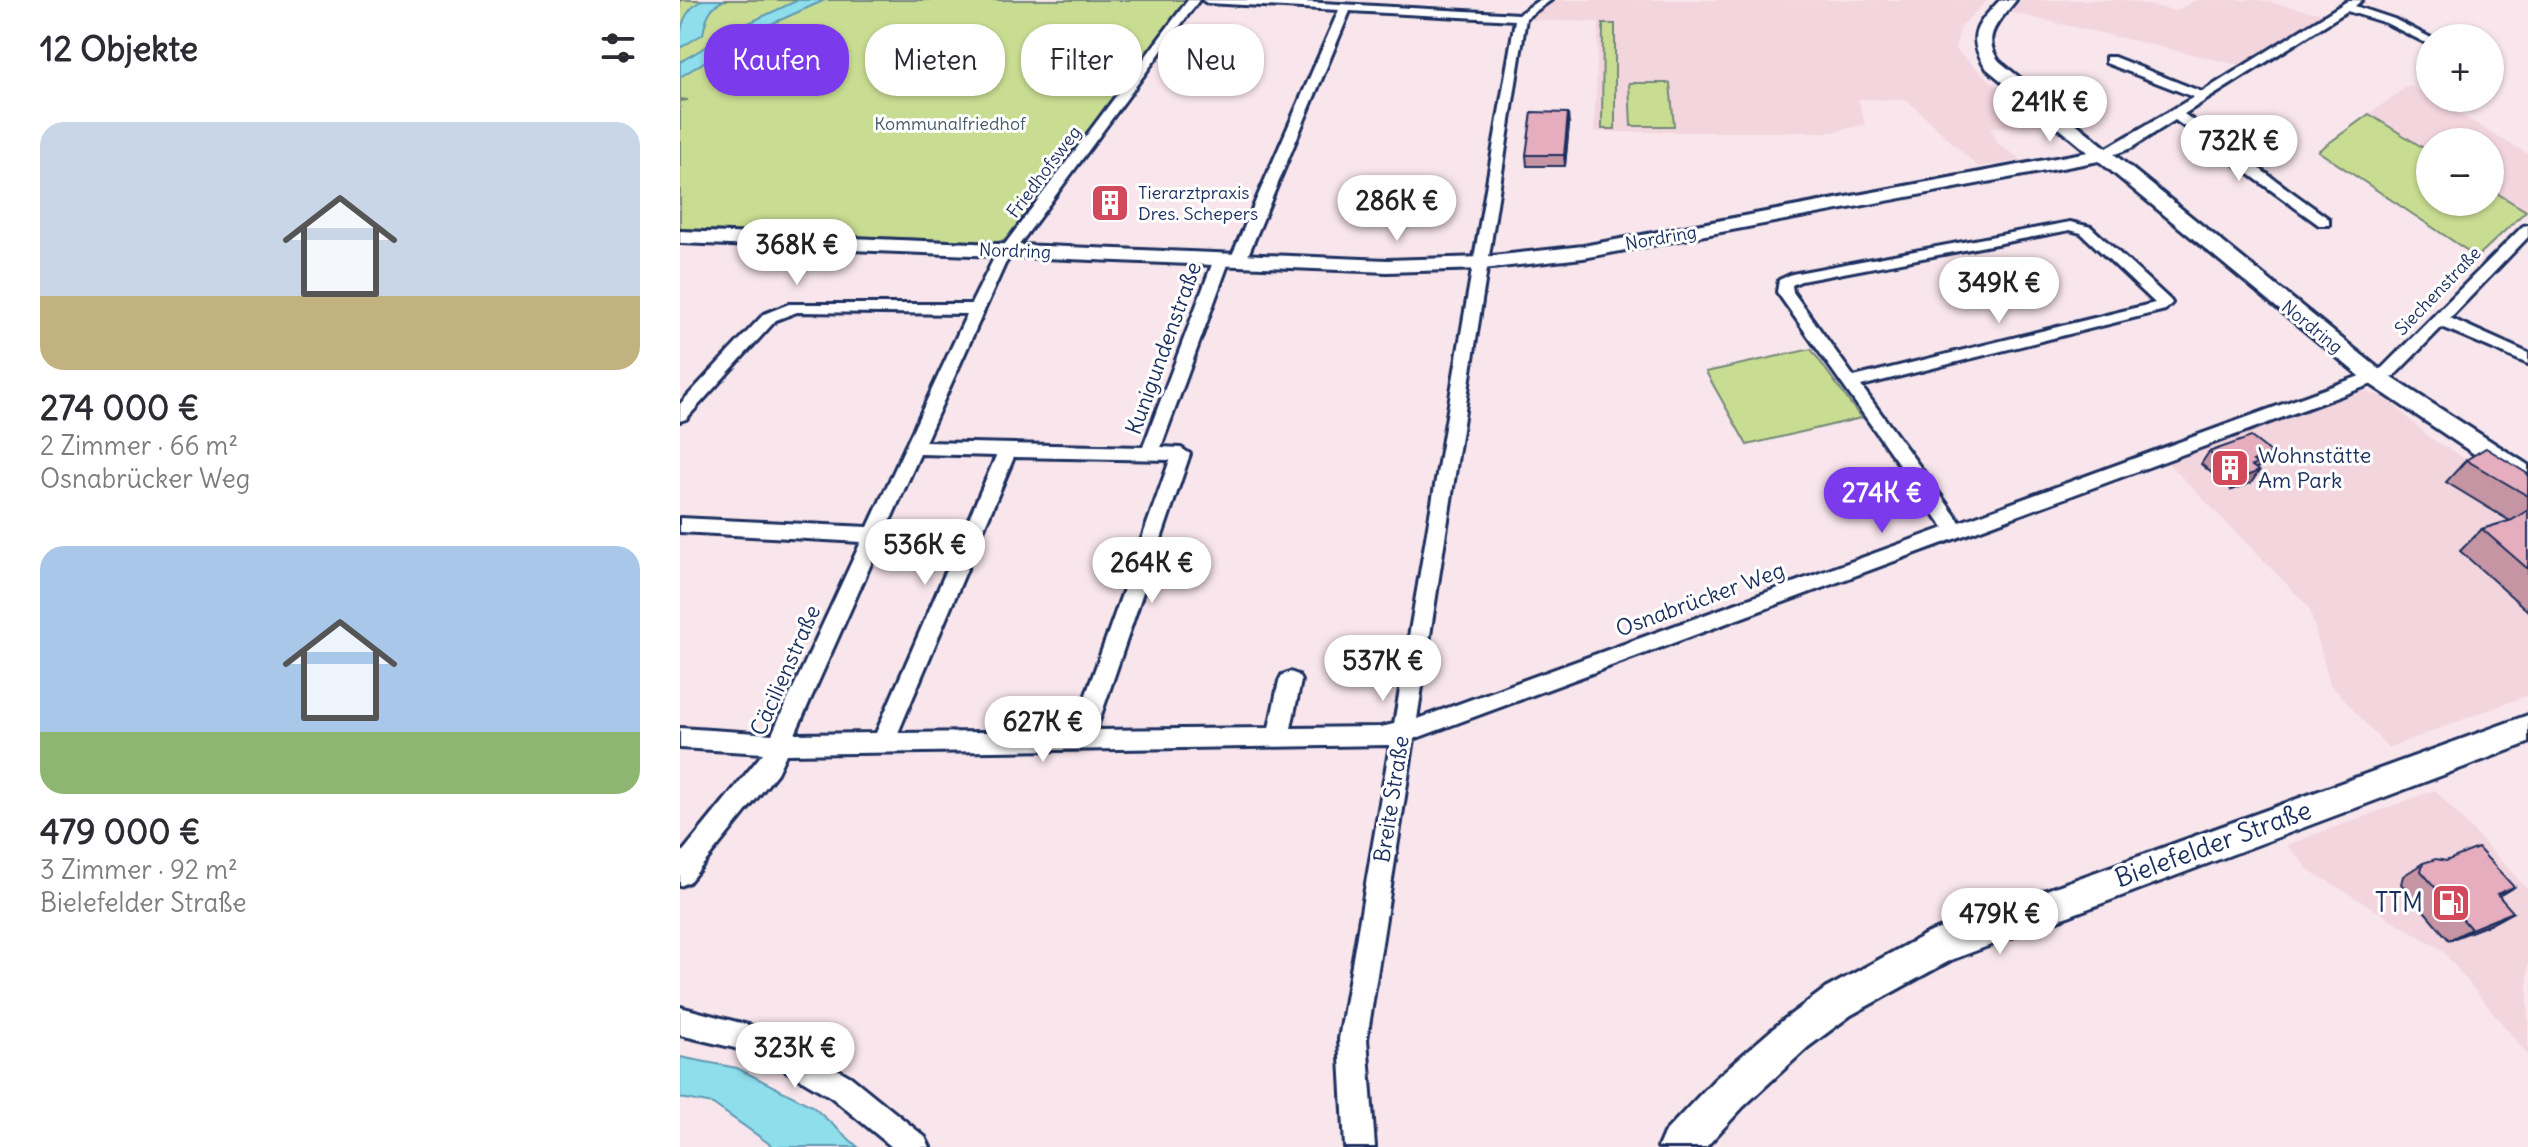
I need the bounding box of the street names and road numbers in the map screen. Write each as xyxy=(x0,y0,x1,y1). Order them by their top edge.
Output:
street label: Friedhofsweg xyxy=(1001,121,1086,222)
street label: Nordring xyxy=(1623,220,1698,255)
street label: Nordring xyxy=(979,238,1051,263)
street label: Siechenstraße xyxy=(2390,241,2486,340)
street label: Kunigundenstraße xyxy=(1119,258,1207,438)
street label: Nordring xyxy=(2277,295,2348,358)
street label: Osnabrücker Weg xyxy=(1612,555,1788,643)
street label: Cäcilienstraße xyxy=(744,600,826,740)
street label: Breite Straße xyxy=(1367,734,1415,864)
street label: Bielefelder Straße xyxy=(2110,793,2315,894)

